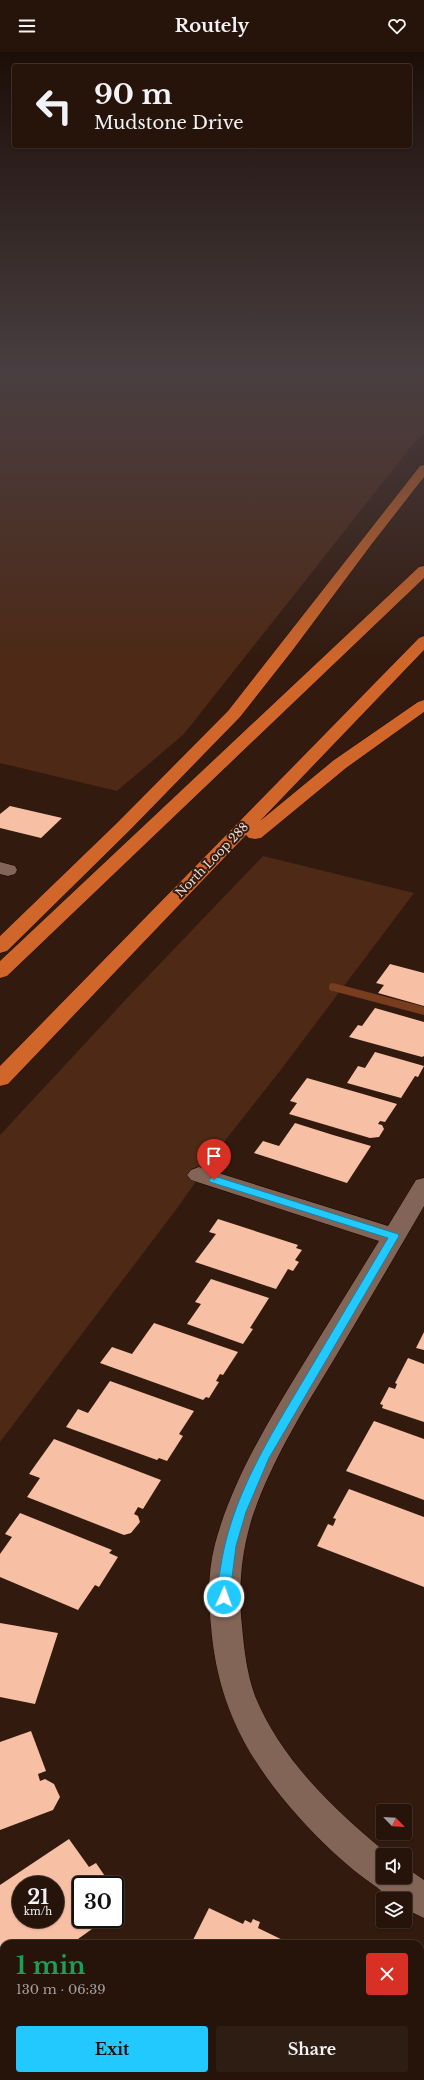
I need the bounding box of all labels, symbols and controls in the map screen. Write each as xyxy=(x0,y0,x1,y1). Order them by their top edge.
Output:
icon: menu xyxy=(16,15,38,37)
text: Routely xyxy=(175,15,249,37)
icon: heart xyxy=(386,15,408,37)
text: 90 m xyxy=(94,77,172,112)
icon: left xyxy=(28,80,80,132)
text: Mudstone Drive xyxy=(94,112,244,134)
street label: North Loop 288 xyxy=(172,819,251,900)
pin xyxy=(197,1139,231,1180)
icon: arrive xyxy=(203,1145,225,1167)
position arrow xyxy=(203,1576,245,1618)
north arrow xyxy=(376,1804,412,1840)
map controls xyxy=(376,1804,412,1928)
button: sound xyxy=(376,1848,412,1884)
speed limit sign: 30 xyxy=(72,1876,124,1928)
text: 21 xyxy=(27,1885,49,1909)
button: layers xyxy=(376,1892,412,1928)
text: km/h xyxy=(24,1905,52,1918)
text: 1 min xyxy=(16,1951,86,1980)
button: close xyxy=(366,1953,408,1995)
text: 130 m · 06:39 xyxy=(16,1981,106,1998)
button: Exit xyxy=(16,2026,208,2072)
button: Share xyxy=(216,2026,408,2072)

